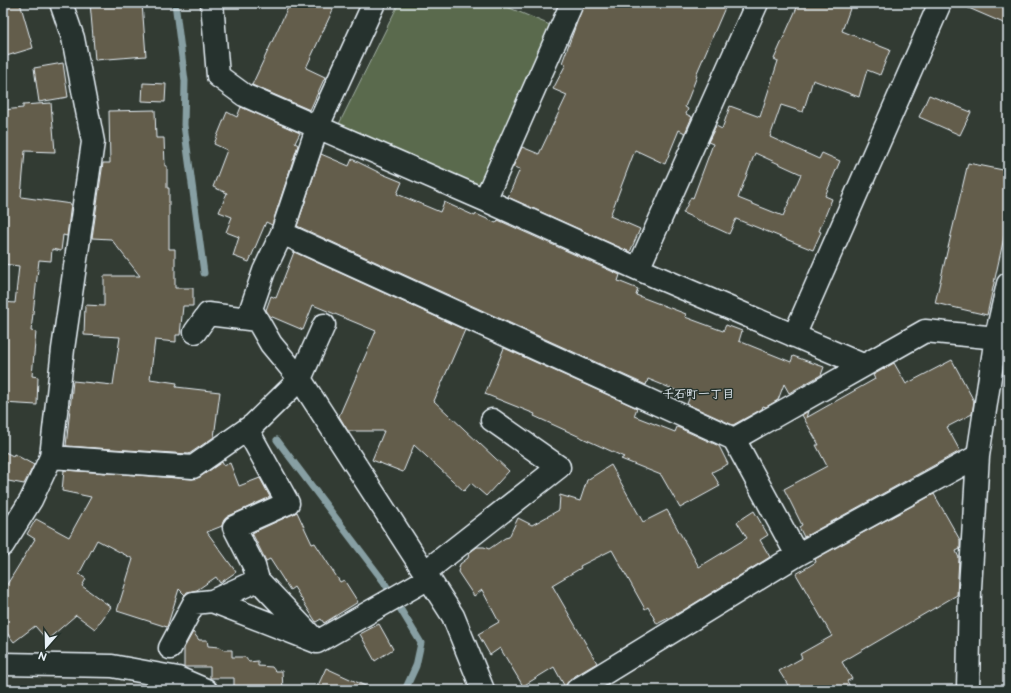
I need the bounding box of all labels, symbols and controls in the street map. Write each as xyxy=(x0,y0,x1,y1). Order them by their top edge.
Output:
district label: 千石町一丁目 xyxy=(662,387,734,402)
north arrow xyxy=(26,627,66,667)
text: N xyxy=(37,648,49,663)

